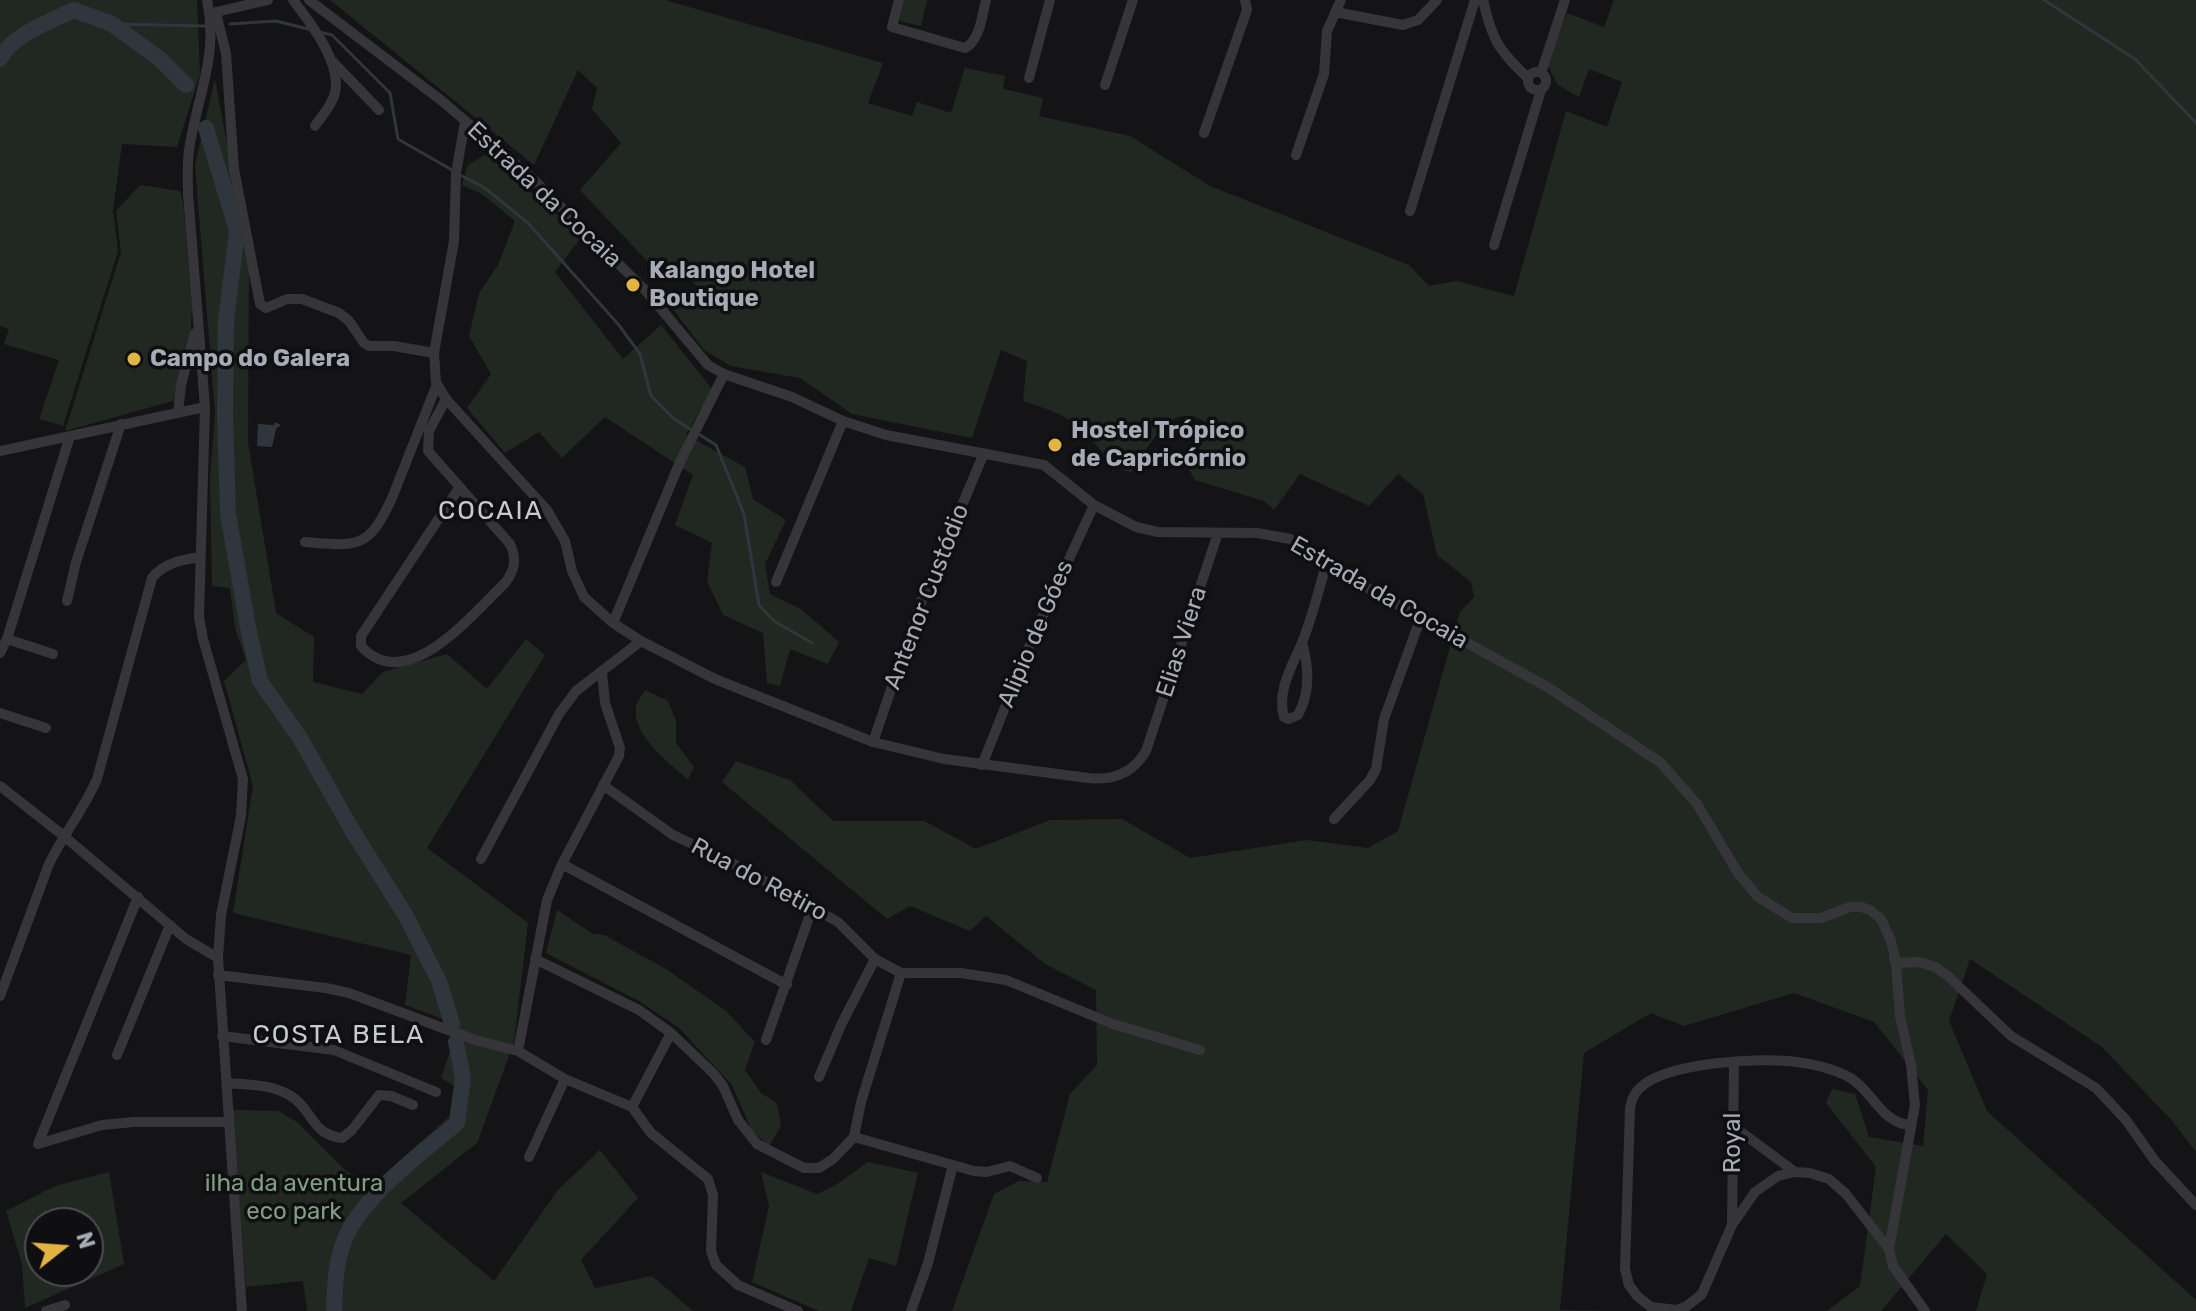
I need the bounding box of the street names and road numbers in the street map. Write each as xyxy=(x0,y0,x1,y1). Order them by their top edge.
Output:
street label: Estrada da Cocaia xyxy=(461,116,627,274)
street label: Antenor Custódio xyxy=(878,500,976,694)
street label: Estrada da Cocaia xyxy=(1285,530,1473,656)
street label: Alipio de Góes xyxy=(992,556,1080,712)
street label: Elias Viera xyxy=(1151,583,1213,701)
street label: Rua do Retiro xyxy=(686,832,832,928)
street label: Royal xyxy=(1719,1113,1747,1173)

